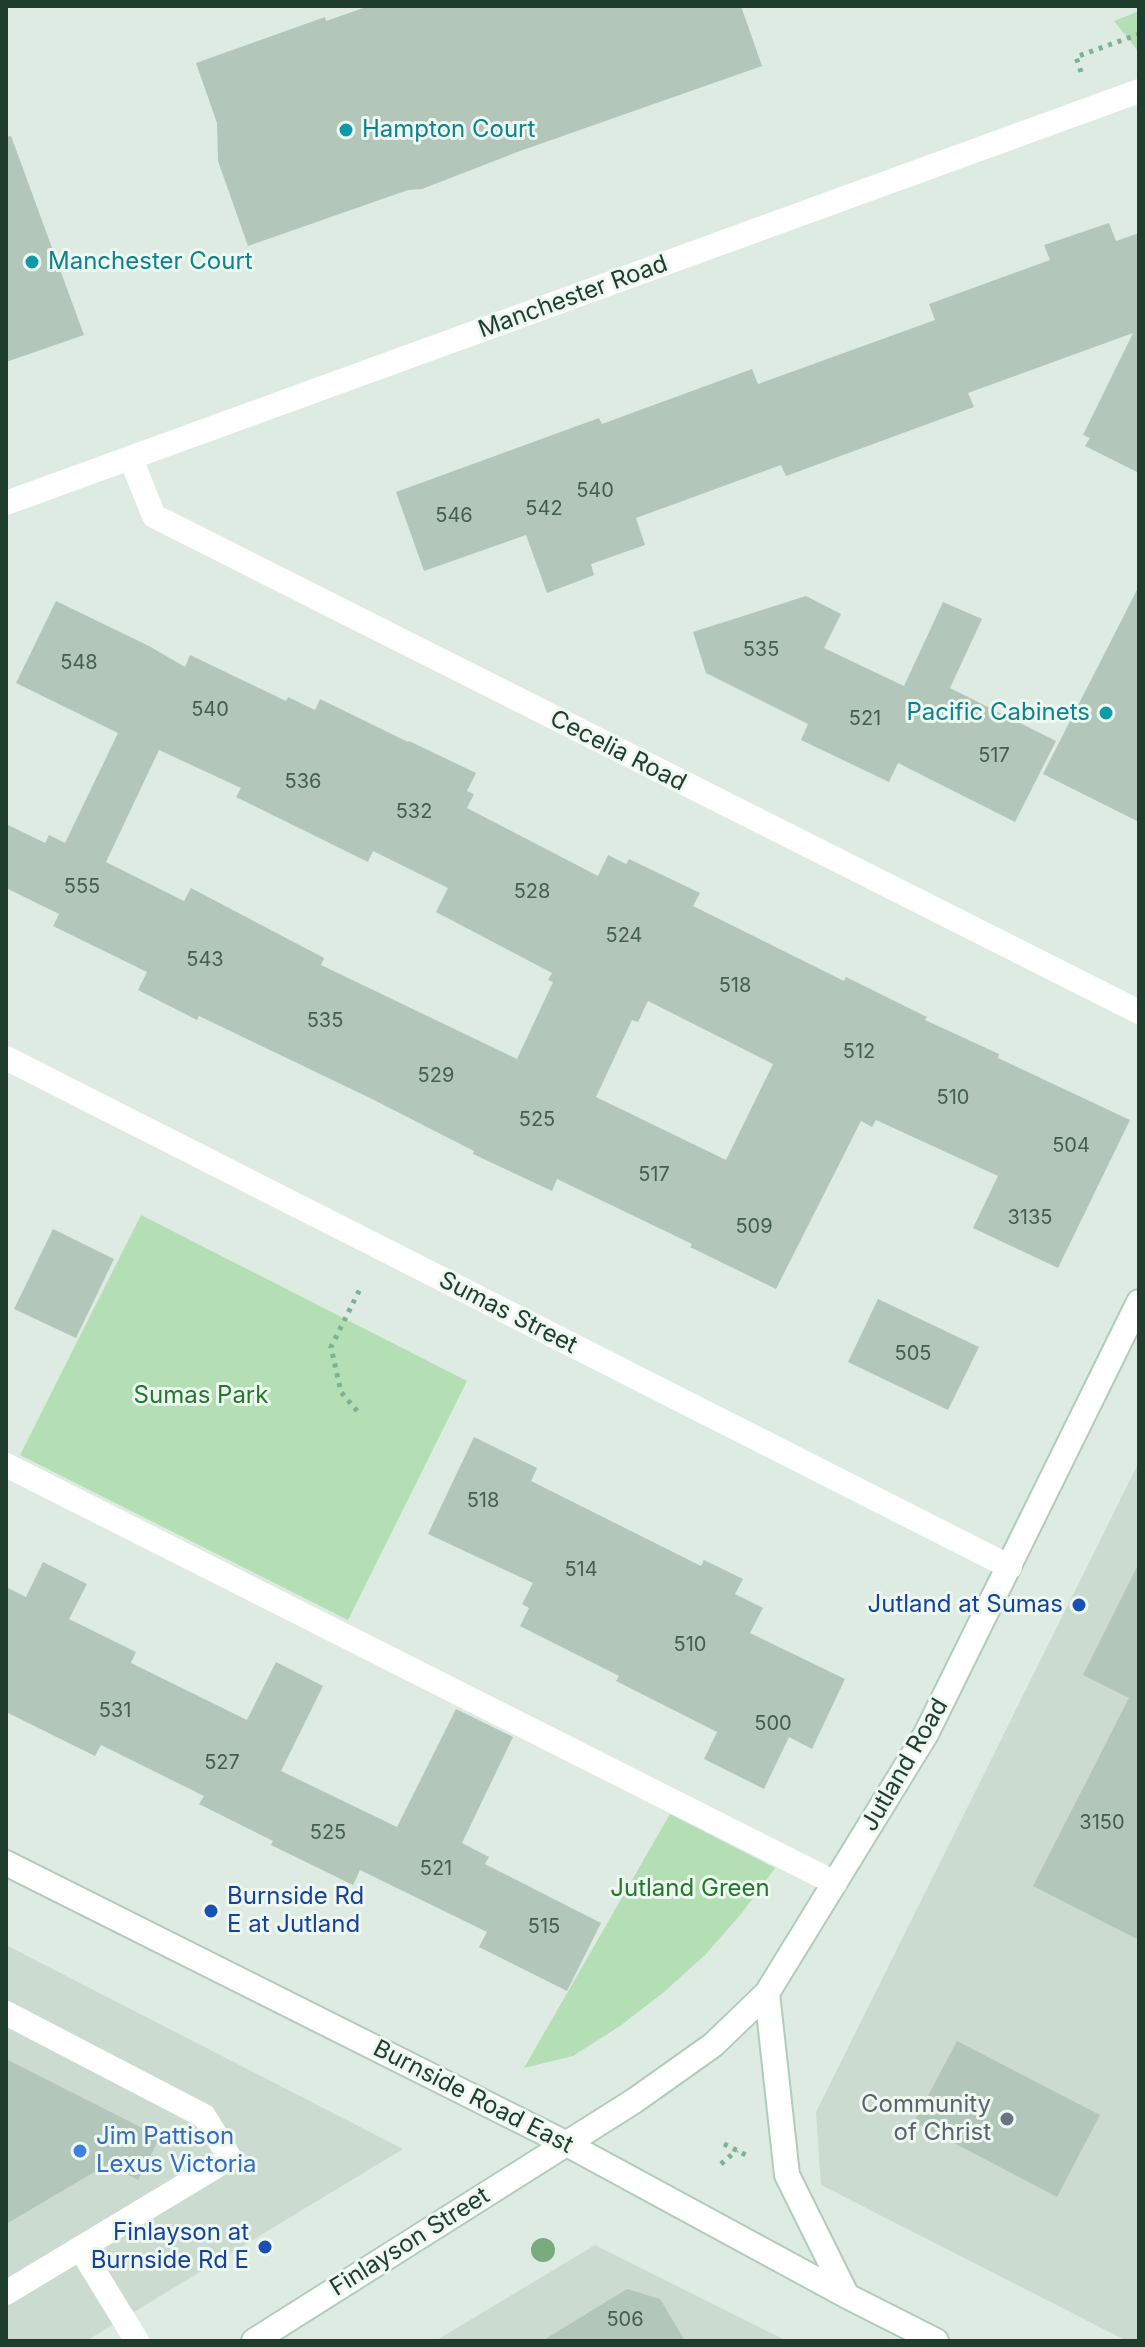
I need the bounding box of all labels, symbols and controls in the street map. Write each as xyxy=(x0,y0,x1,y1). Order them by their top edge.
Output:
place label: Hampton Court xyxy=(362,116,535,144)
marker: Hampton Court xyxy=(337,121,355,139)
place label: Manchester Court xyxy=(48,248,253,276)
street label: Manchester Road xyxy=(474,249,672,345)
marker: Manchester Court xyxy=(23,253,41,271)
house number: 540 xyxy=(576,479,614,503)
house number: 542 xyxy=(525,497,563,521)
house number: 546 xyxy=(435,504,473,528)
house number: 535 xyxy=(743,638,779,662)
house number: 548 xyxy=(60,651,98,675)
house number: 540 xyxy=(191,698,229,722)
place label: Pacific Cabinets xyxy=(907,699,1090,727)
street label: Cecelia Road xyxy=(545,704,691,798)
marker: Pacific Cabinets xyxy=(1097,704,1115,722)
house number: 521 xyxy=(849,707,881,731)
house number: 517 xyxy=(978,744,1010,768)
house number: 536 xyxy=(285,770,321,794)
house number: 532 xyxy=(396,800,432,824)
house number: 555 xyxy=(64,875,100,899)
house number: 528 xyxy=(514,880,550,904)
house number: 524 xyxy=(606,924,642,948)
house number: 543 xyxy=(186,948,224,972)
house number: 518 xyxy=(719,974,751,998)
house number: 535 xyxy=(307,1009,343,1033)
house number: 512 xyxy=(843,1040,875,1064)
house number: 529 xyxy=(418,1064,454,1088)
house number: 510 xyxy=(937,1086,969,1110)
house number: 525 xyxy=(519,1108,555,1132)
house number: 504 xyxy=(1052,1134,1090,1158)
house number: 517 xyxy=(638,1163,670,1187)
house number: 3135 xyxy=(1008,1206,1052,1230)
house number: 509 xyxy=(735,1215,773,1239)
street label: Sumas Street xyxy=(434,1266,582,1360)
house number: 505 xyxy=(895,1342,931,1366)
park label: Sumas Park xyxy=(134,1382,268,1410)
house number: 518 xyxy=(467,1489,499,1513)
house number: 514 xyxy=(564,1558,598,1582)
place label: Jutland at Sumas xyxy=(868,1591,1063,1619)
marker: Jutland at Sumas xyxy=(1070,1596,1088,1614)
house number: 510 xyxy=(674,1633,706,1657)
street label: Jutland Road xyxy=(855,1693,955,1837)
house number: 531 xyxy=(99,1699,131,1723)
house number: 500 xyxy=(754,1712,792,1736)
house number: 527 xyxy=(204,1751,240,1775)
house number: 3150 xyxy=(1079,1811,1125,1835)
house number: 525 xyxy=(310,1821,346,1845)
house number: 521 xyxy=(420,1857,452,1881)
park label: Jutland Green xyxy=(610,1875,770,1903)
place label: Burnside Rd E at Jutland xyxy=(227,1883,364,1939)
marker: Burnside Rd E at Jutland xyxy=(202,1902,220,1920)
house number: 515 xyxy=(528,1915,560,1939)
street label: Burnside Road East xyxy=(368,2034,578,2160)
place label: Community of Christ xyxy=(861,2091,991,2147)
marker: Community of Christ xyxy=(998,2110,1016,2128)
place label: Jim Pattison Lexus Victoria xyxy=(96,2123,257,2179)
marker: Jim Pattison Lexus Victoria xyxy=(71,2142,89,2160)
street label: Finlayson Street xyxy=(325,2181,495,2303)
place label: Finlayson at Burnside Rd E xyxy=(91,2219,249,2275)
marker: Finlayson at Burnside Rd E xyxy=(256,2238,274,2256)
house number: 506 xyxy=(606,2308,644,2332)

